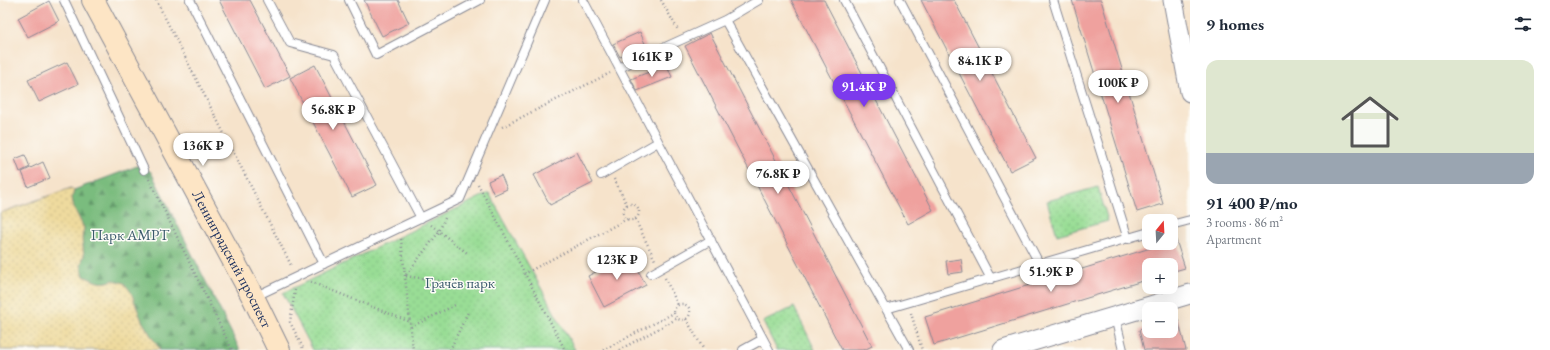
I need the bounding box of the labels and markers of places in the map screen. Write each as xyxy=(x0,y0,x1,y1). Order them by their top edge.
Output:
pin: 161K ₽ xyxy=(619,44,685,78)
pin: 84.1K ₽ xyxy=(943,48,1017,82)
pin: 100K ₽ xyxy=(1085,70,1151,104)
pin: 91.4K ₽ xyxy=(827,74,901,108)
pin: 56.8K ₽ xyxy=(296,97,370,131)
pin: 136K ₽ xyxy=(170,133,236,167)
pin: 76.8K ₽ xyxy=(741,161,815,195)
pin: 123K ₽ xyxy=(584,247,650,281)
pin: 51.9K ₽ xyxy=(1014,259,1088,293)

